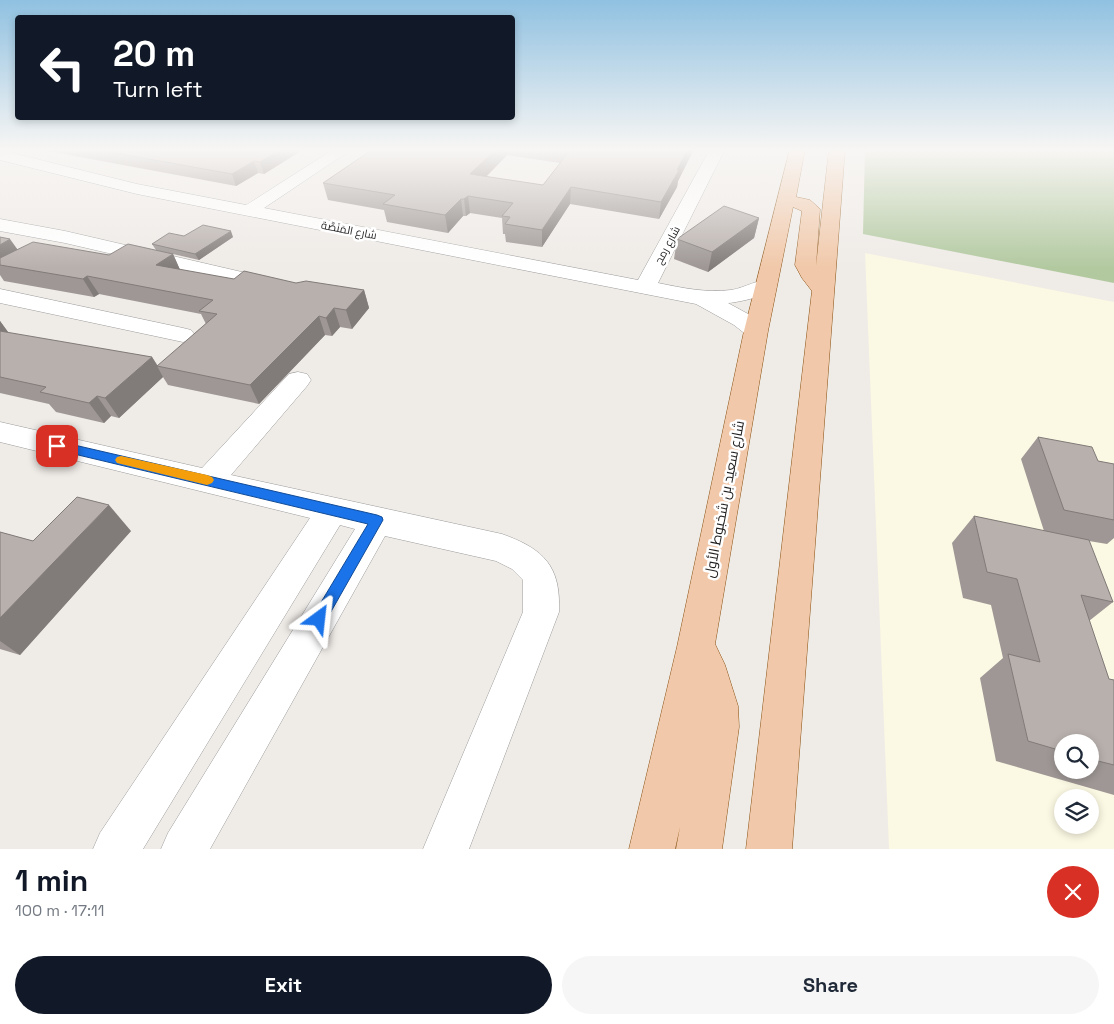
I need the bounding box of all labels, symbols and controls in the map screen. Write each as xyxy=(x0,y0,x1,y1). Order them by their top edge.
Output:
text: 20 m xyxy=(113,32,195,76)
icon: left xyxy=(30,35,95,100)
text: Turn left xyxy=(113,75,203,103)
street label: شارع المَنَصَّة xyxy=(320,218,378,243)
street label: شارع رمح xyxy=(651,224,684,267)
street label: شارع سعيد بن شخبوط الأول xyxy=(700,419,748,579)
pin xyxy=(36,425,78,467)
icon: arrive xyxy=(43,432,71,460)
position arrow xyxy=(292,592,344,644)
map controls xyxy=(1054,734,1099,834)
button: search xyxy=(1054,734,1099,779)
button: layers xyxy=(1054,789,1099,834)
text: 1 min xyxy=(15,861,88,900)
button: close xyxy=(1047,866,1099,918)
text: 100 m · 17:11 xyxy=(15,900,104,921)
button: Exit xyxy=(15,956,552,1014)
button: Share xyxy=(562,956,1099,1014)

